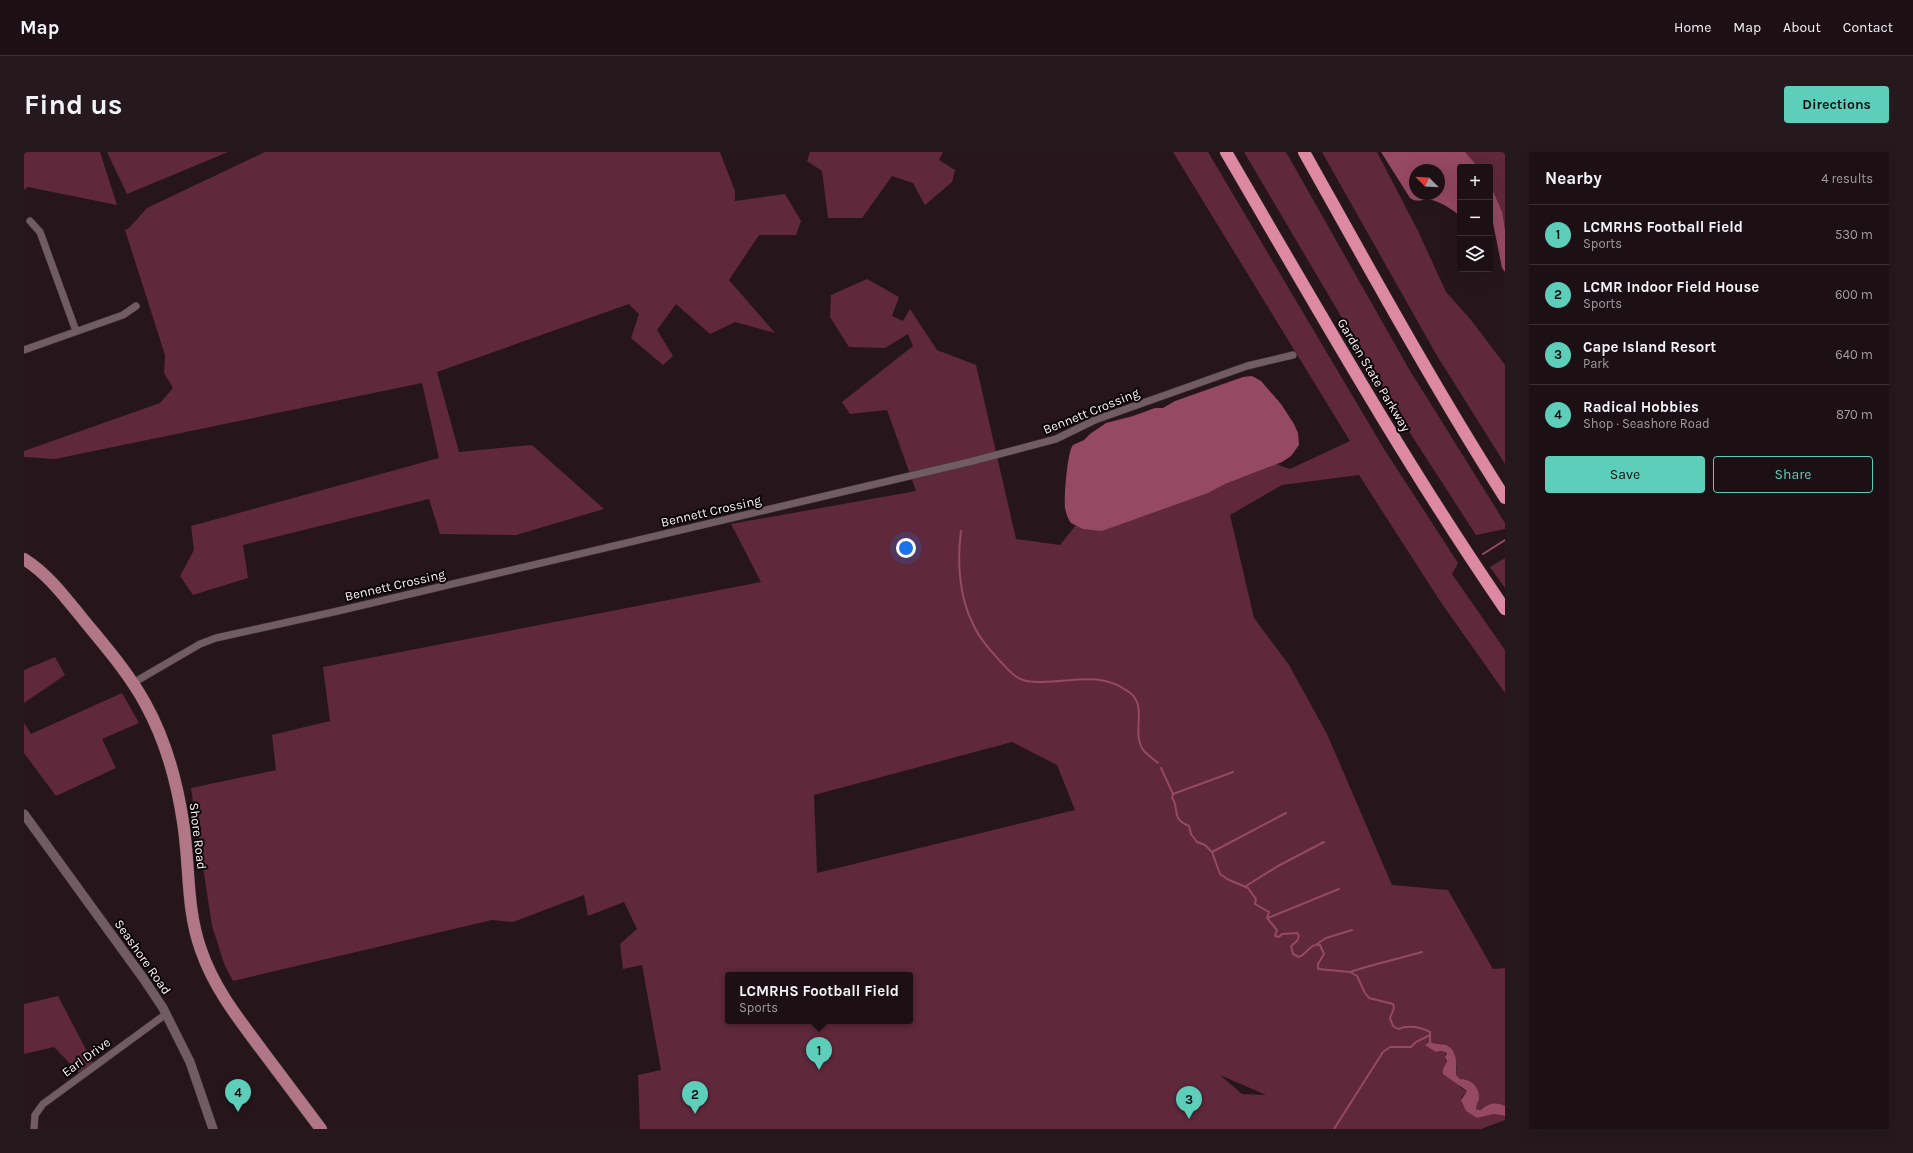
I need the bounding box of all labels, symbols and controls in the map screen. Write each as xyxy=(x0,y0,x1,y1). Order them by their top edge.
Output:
text: Map xyxy=(20,17,59,39)
text: Home xyxy=(1674,19,1711,36)
text: Map xyxy=(1733,19,1761,36)
text: About xyxy=(1783,19,1821,36)
text: Contact xyxy=(1843,19,1893,36)
button: Directions xyxy=(1784,86,1889,123)
text: Find us xyxy=(24,88,123,121)
north arrow xyxy=(1409,164,1445,200)
map controls xyxy=(1457,164,1493,272)
button: + xyxy=(1457,164,1493,200)
text: Nearby xyxy=(1545,168,1602,188)
text: 4 results xyxy=(1821,171,1873,186)
button: − xyxy=(1457,200,1493,236)
text: LCMRHS Football Field xyxy=(1583,218,1743,236)
text: 1 xyxy=(1556,227,1560,242)
text: 530 m xyxy=(1835,227,1873,242)
button: layers xyxy=(1457,236,1493,272)
text: Sports xyxy=(1583,236,1622,251)
text: LCMR Indoor Field House xyxy=(1583,278,1759,296)
text: 2 xyxy=(1554,287,1562,302)
text: 600 m xyxy=(1835,287,1873,302)
text: Sports xyxy=(1583,296,1622,311)
street label: Garden State Parkway xyxy=(1334,316,1414,434)
text: Cape Island Resort xyxy=(1583,338,1716,356)
text: 3 xyxy=(1554,347,1562,362)
text: 640 m xyxy=(1835,347,1873,362)
text: Park xyxy=(1583,356,1609,371)
street label: Bennett Crossing xyxy=(1041,385,1142,437)
text: Radical Hobbies xyxy=(1583,398,1699,416)
text: 4 xyxy=(1554,407,1562,422)
text: 870 m xyxy=(1836,407,1873,422)
text: Shop · Seashore Road xyxy=(1583,416,1710,431)
button: Save xyxy=(1545,456,1705,493)
button: Share xyxy=(1713,456,1873,493)
street label: Bennett Crossing xyxy=(659,492,763,530)
your location xyxy=(896,538,916,558)
street label: Bennett Crossing xyxy=(343,566,447,604)
street label: Shore Road xyxy=(186,802,210,870)
street label: Seashore Road xyxy=(112,917,174,997)
popup xyxy=(725,972,913,1024)
text: LCMRHS Football Field xyxy=(739,982,899,1000)
text: Sports xyxy=(739,1000,778,1015)
street label: Earl Drive xyxy=(59,1034,113,1080)
pin: 1 xyxy=(806,1037,832,1070)
pin: 4 xyxy=(225,1079,251,1112)
pin: 2 xyxy=(682,1081,708,1114)
pin: 3 xyxy=(1176,1086,1202,1119)

